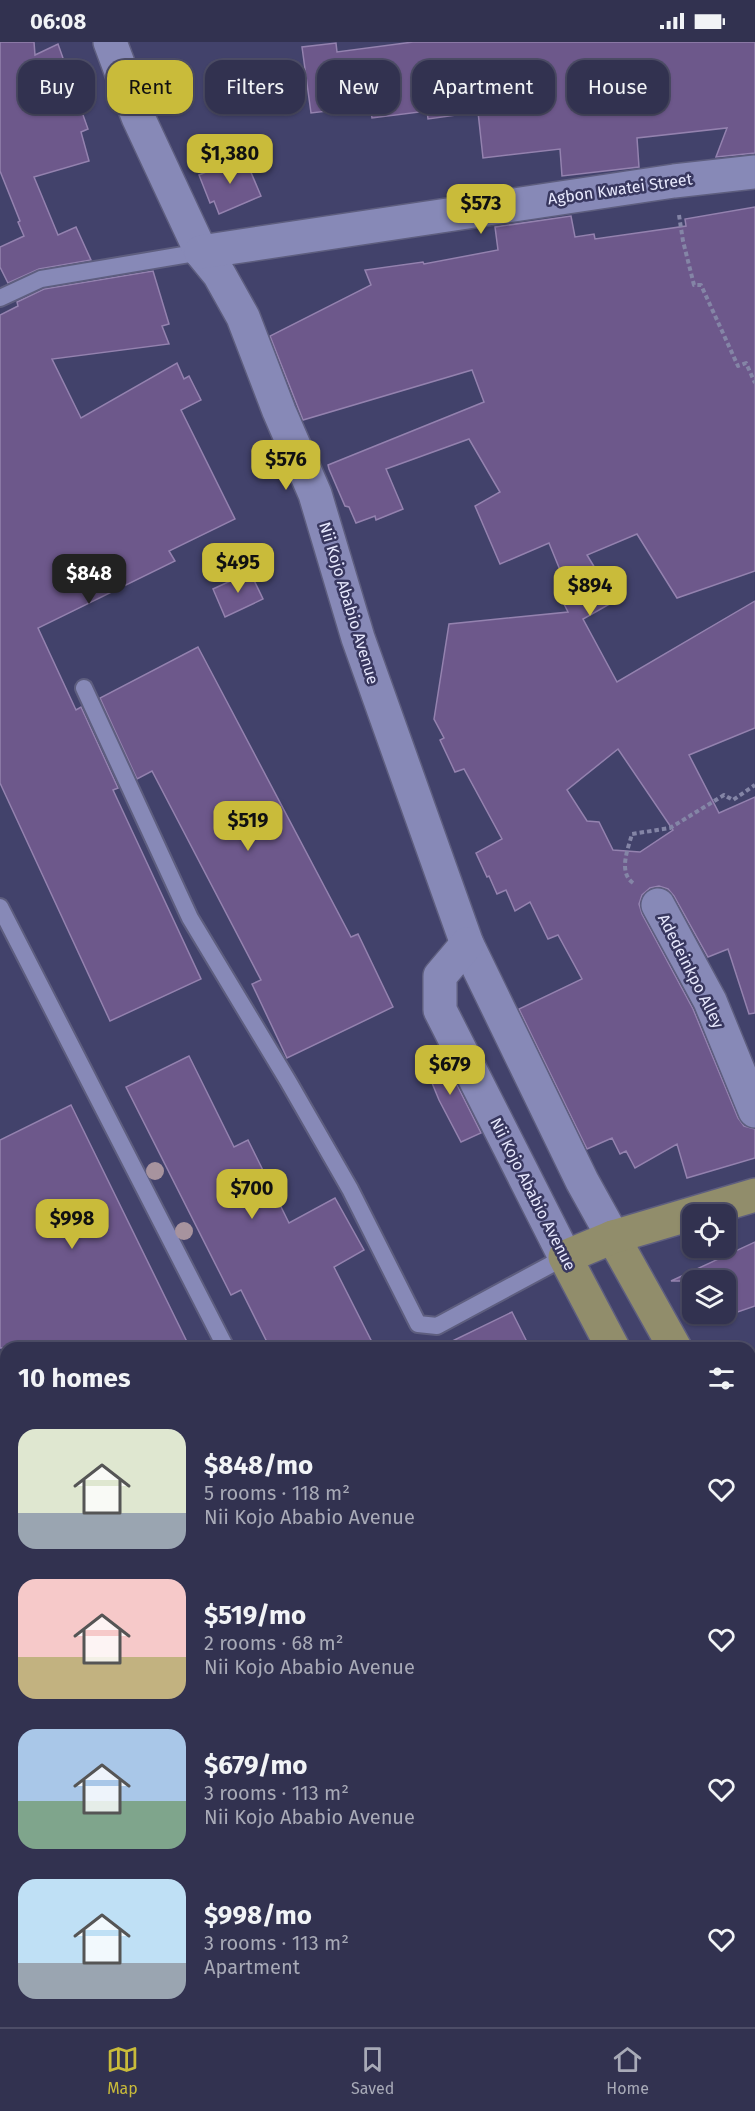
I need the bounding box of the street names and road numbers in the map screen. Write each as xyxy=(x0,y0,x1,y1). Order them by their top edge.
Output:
street label: Agbon Kwatei Street xyxy=(547,169,694,209)
street label: Nii Kojo Ababio Avenue xyxy=(315,520,383,686)
street label: Adedeinkpo Alley xyxy=(654,911,728,1032)
street label: Nii Kojo Ababio Avenue xyxy=(486,1115,580,1273)

